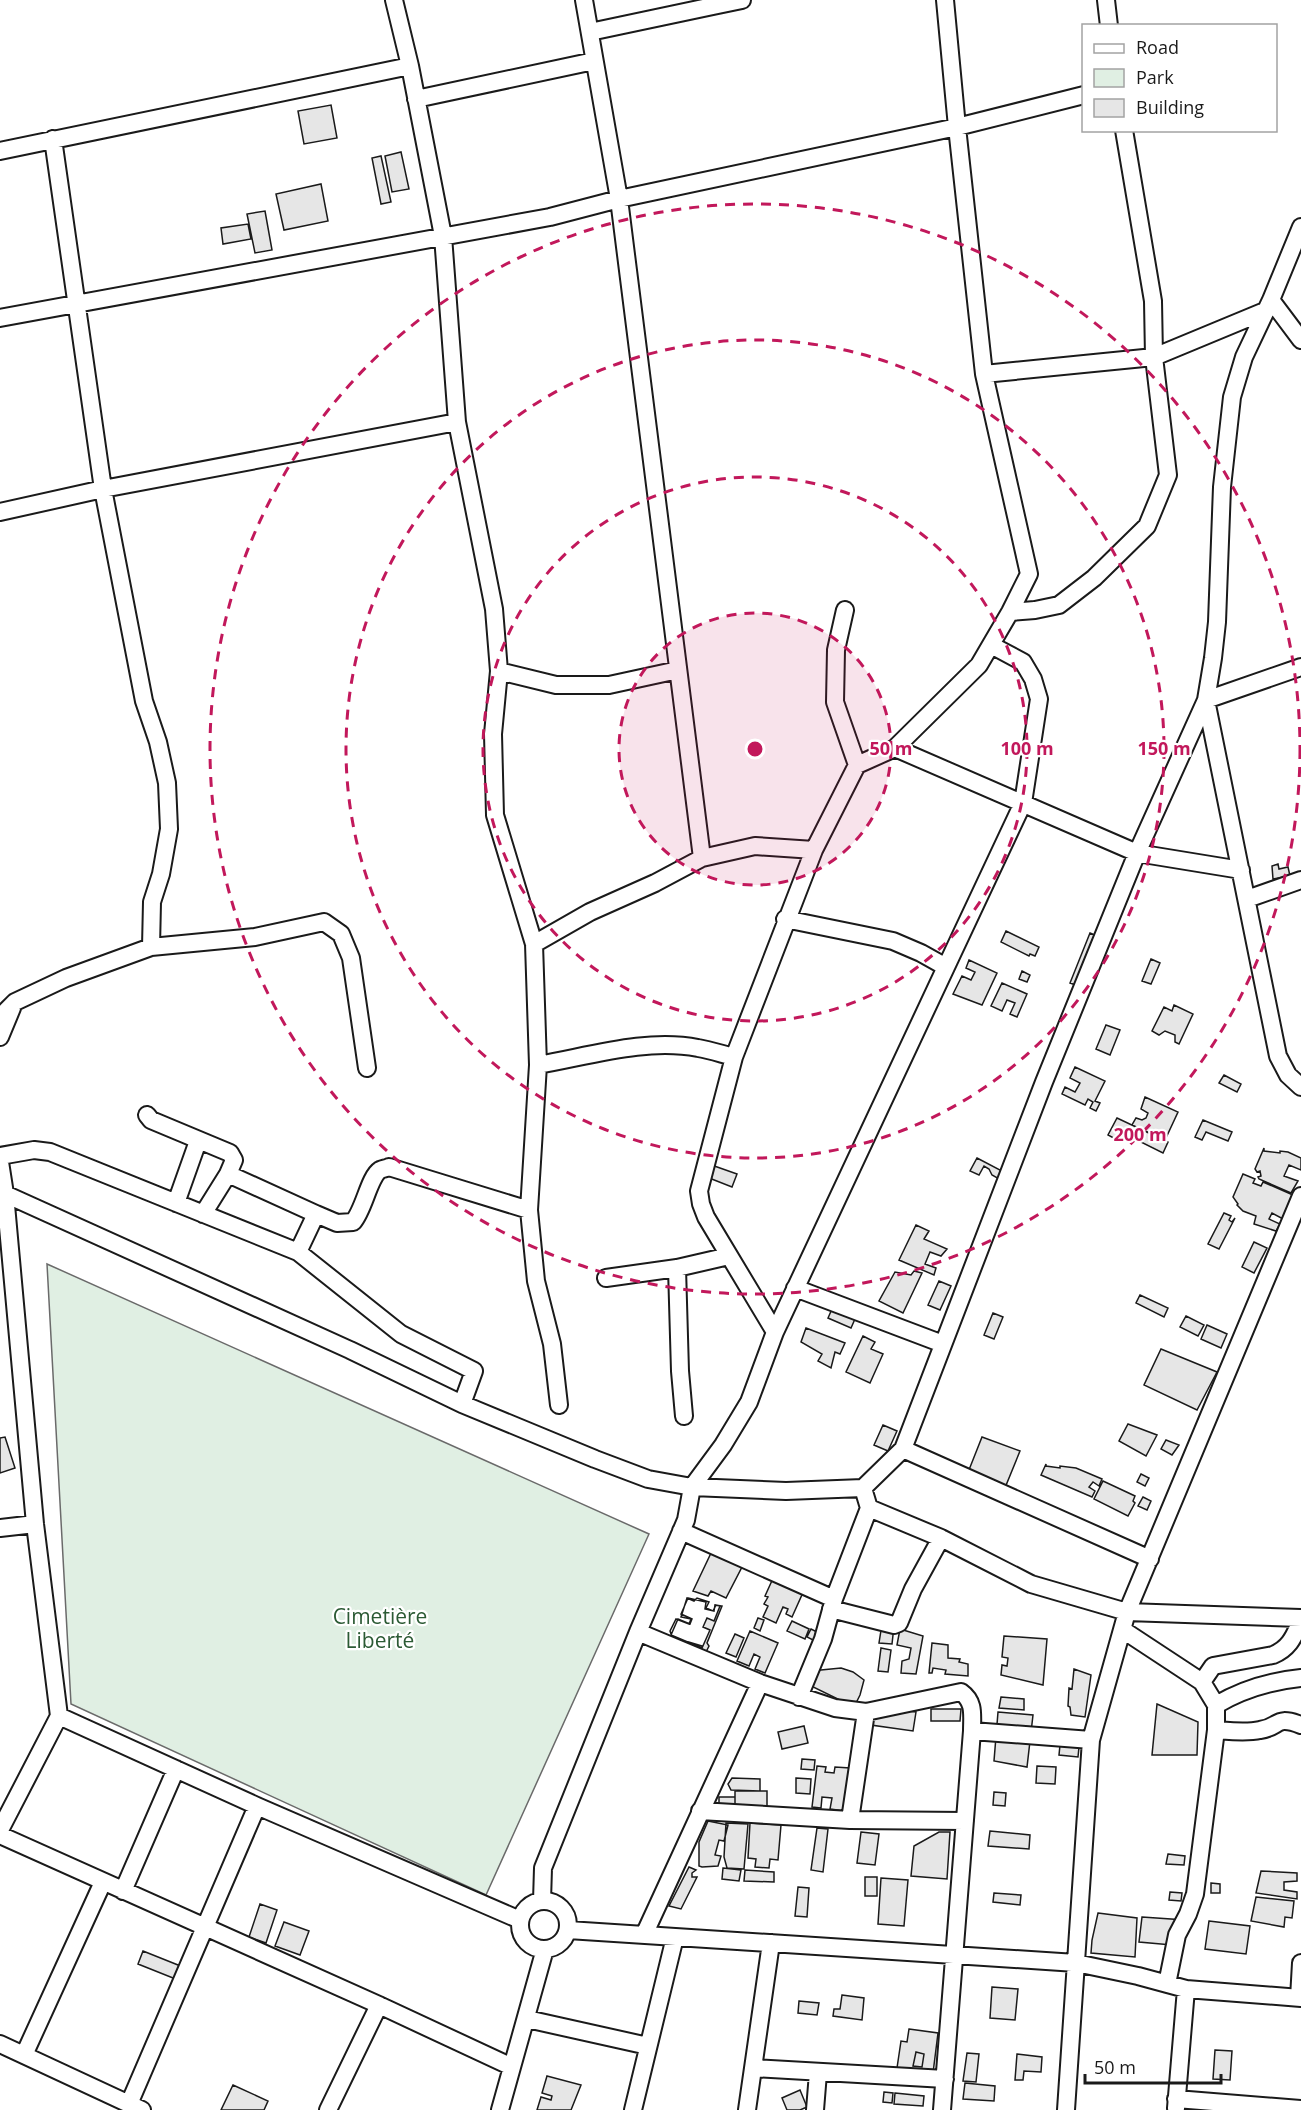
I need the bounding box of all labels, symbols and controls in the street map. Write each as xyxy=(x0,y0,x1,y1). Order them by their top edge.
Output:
legend xyxy=(1082,24,1277,132)
text: Road xyxy=(1136,35,1179,59)
text: Park xyxy=(1136,65,1174,89)
text: Building xyxy=(1136,95,1204,119)
text: 50 m xyxy=(870,736,912,760)
text: 100 m xyxy=(1000,736,1054,760)
text: 150 m xyxy=(1137,736,1191,760)
centre of rings xyxy=(745,739,765,759)
text: 200 m xyxy=(1113,1122,1167,1146)
park label: Cimetière Liberté xyxy=(333,1602,427,1654)
scale bar xyxy=(1085,2047,1222,2085)
text: 50 m xyxy=(1094,2055,1136,2079)

